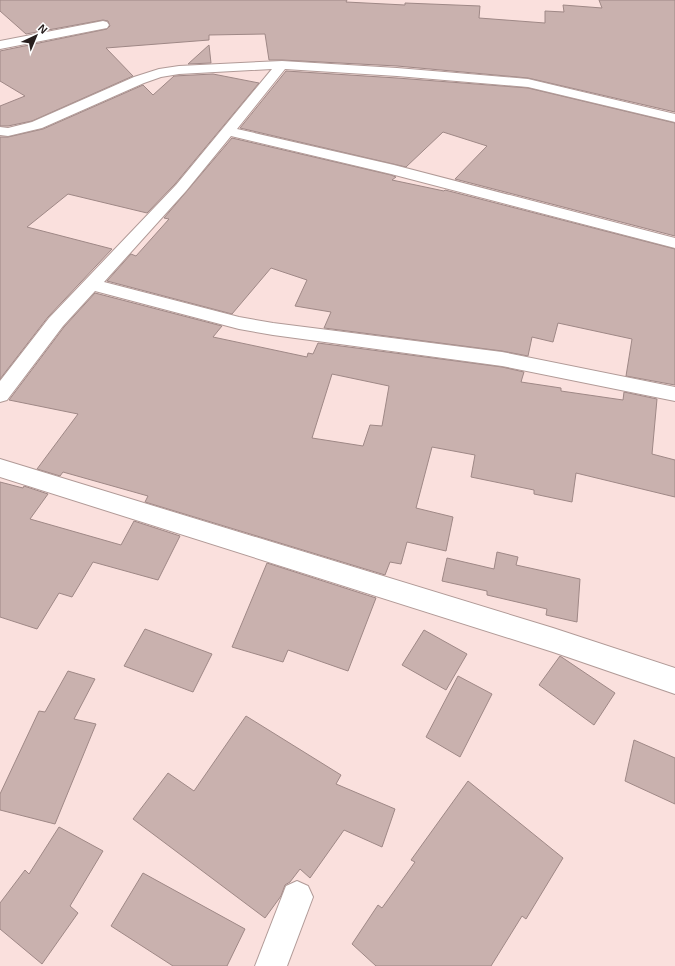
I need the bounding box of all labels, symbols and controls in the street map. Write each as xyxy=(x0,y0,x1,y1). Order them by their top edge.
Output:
north arrow xyxy=(16,16,56,56)
text: N xyxy=(36,22,50,36)

